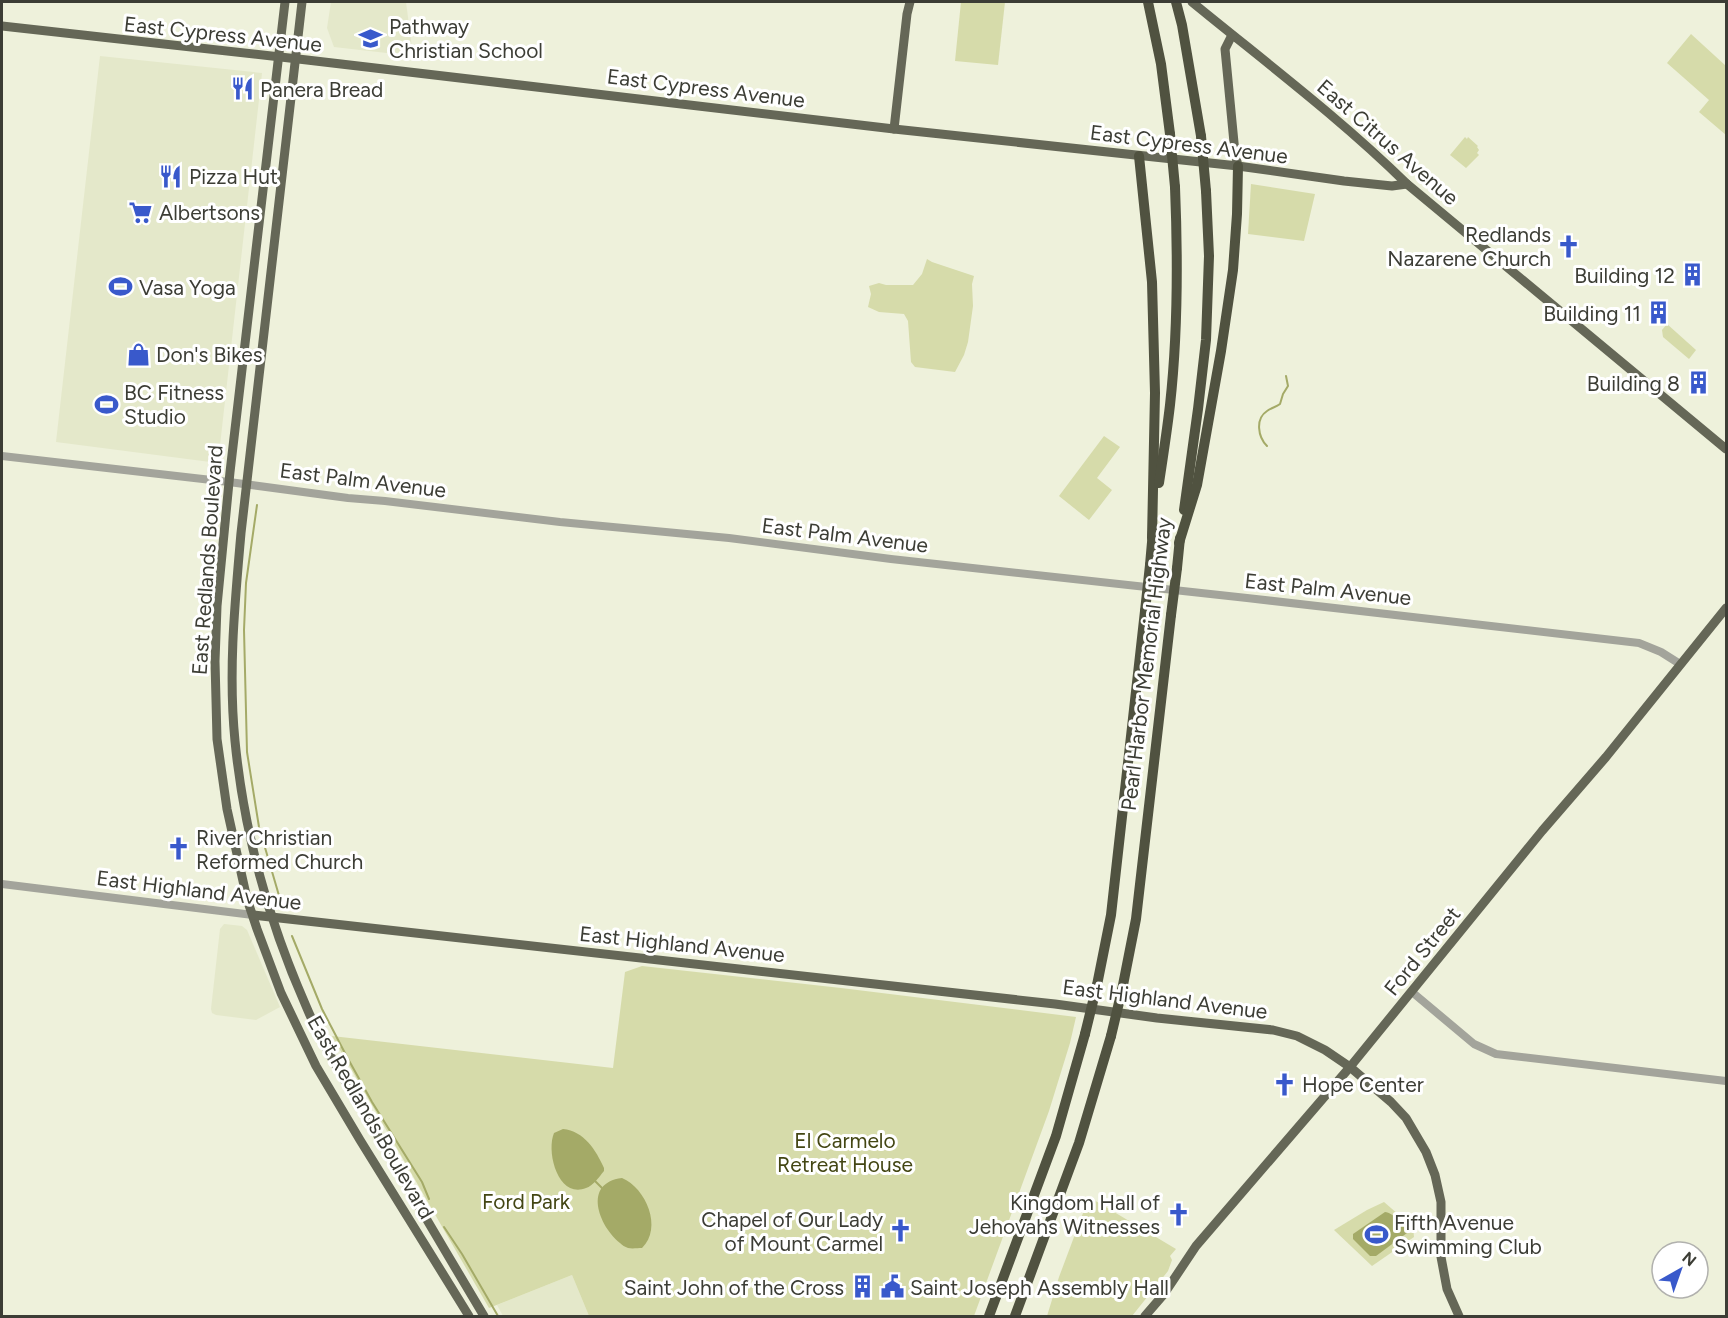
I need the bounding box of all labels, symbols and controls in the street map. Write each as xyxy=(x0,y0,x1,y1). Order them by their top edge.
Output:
street label: East Cypress Avenue xyxy=(123,11,323,57)
place label: Pathway Christian School xyxy=(389,14,543,63)
school or university icon: Pathway Christian School xyxy=(358,25,384,51)
street label: East Cypress Avenue xyxy=(606,63,806,113)
street label: East Citrus Avenue xyxy=(1312,74,1464,210)
restaurant icon: Panera Bread xyxy=(229,76,255,102)
place label: Panera Bread xyxy=(260,77,383,102)
street label: East Cypress Avenue xyxy=(1089,119,1289,169)
restaurant icon: Pizza Hut xyxy=(158,163,184,189)
place label: Pizza Hut xyxy=(189,164,278,189)
supermarket icon: Albertsons xyxy=(128,199,154,225)
place label: Albertsons xyxy=(159,200,260,225)
place label: Redlands Nazarene Church xyxy=(1387,222,1551,271)
church icon: Redlands Nazarene Church xyxy=(1556,233,1582,259)
building icon: Building 12 xyxy=(1680,262,1706,288)
place label: Building 12 xyxy=(1574,263,1675,288)
sports icon: Vasa Yoga xyxy=(108,274,134,300)
place label: Vasa Yoga xyxy=(139,275,236,300)
building icon: Building 11 xyxy=(1646,300,1672,326)
place label: Building 11 xyxy=(1543,301,1641,326)
shop icon: Don's Bikes xyxy=(125,341,151,367)
place label: Don's Bikes xyxy=(156,342,262,367)
building icon: Building 8 xyxy=(1685,370,1711,396)
place label: Building 8 xyxy=(1587,371,1680,396)
place label: BC Fitness Studio xyxy=(124,380,224,429)
sports icon: BC Fitness Studio xyxy=(93,391,119,417)
street label: East Redlands Boulevard xyxy=(186,444,228,676)
street label: East Palm Avenue xyxy=(278,457,448,503)
street label: East Palm Avenue xyxy=(760,512,930,558)
street label: Pearl Harbor Memorial Highway xyxy=(1116,516,1176,812)
street label: East Palm Avenue xyxy=(1243,568,1413,610)
place label: River Christian Reformed Church xyxy=(196,825,363,874)
church icon: River Christian Reformed Church xyxy=(165,836,191,862)
street label: East Highland Avenue xyxy=(95,865,303,915)
street label: Ford Street xyxy=(1379,902,1465,1000)
street label: East Highland Avenue xyxy=(578,921,786,967)
street label: East Highland Avenue xyxy=(1061,974,1269,1024)
street label: East Redlands Boulevard xyxy=(303,1011,439,1223)
church icon: Hope Center xyxy=(1271,1071,1297,1097)
place label: Hope Center xyxy=(1302,1072,1424,1097)
park label: El Carmelo Retreat House xyxy=(777,1128,913,1177)
park label: Ford Park xyxy=(482,1189,571,1214)
place label: Kingdom Hall of Jehovahs Witnesses xyxy=(969,1190,1160,1239)
church icon: Kingdom Hall of Jehovahs Witnesses xyxy=(1165,1201,1191,1227)
place label: Chapel of Our Lady of Mount Carmel xyxy=(701,1207,883,1256)
place label: Fifth Avenue Swimming Club xyxy=(1394,1210,1542,1259)
church icon: Chapel of Our Lady of Mount Carmel xyxy=(888,1218,914,1244)
sports icon: Fifth Avenue Swimming Club xyxy=(1363,1221,1389,1247)
north arrow xyxy=(1650,1240,1710,1300)
text: N xyxy=(1678,1248,1700,1270)
building icon: Saint John of the Cross xyxy=(849,1274,875,1300)
public building icon: Saint Joseph Assembly Hall xyxy=(879,1274,905,1300)
place label: Saint John of the Cross xyxy=(624,1275,844,1300)
place label: Saint Joseph Assembly Hall xyxy=(910,1275,1169,1300)

